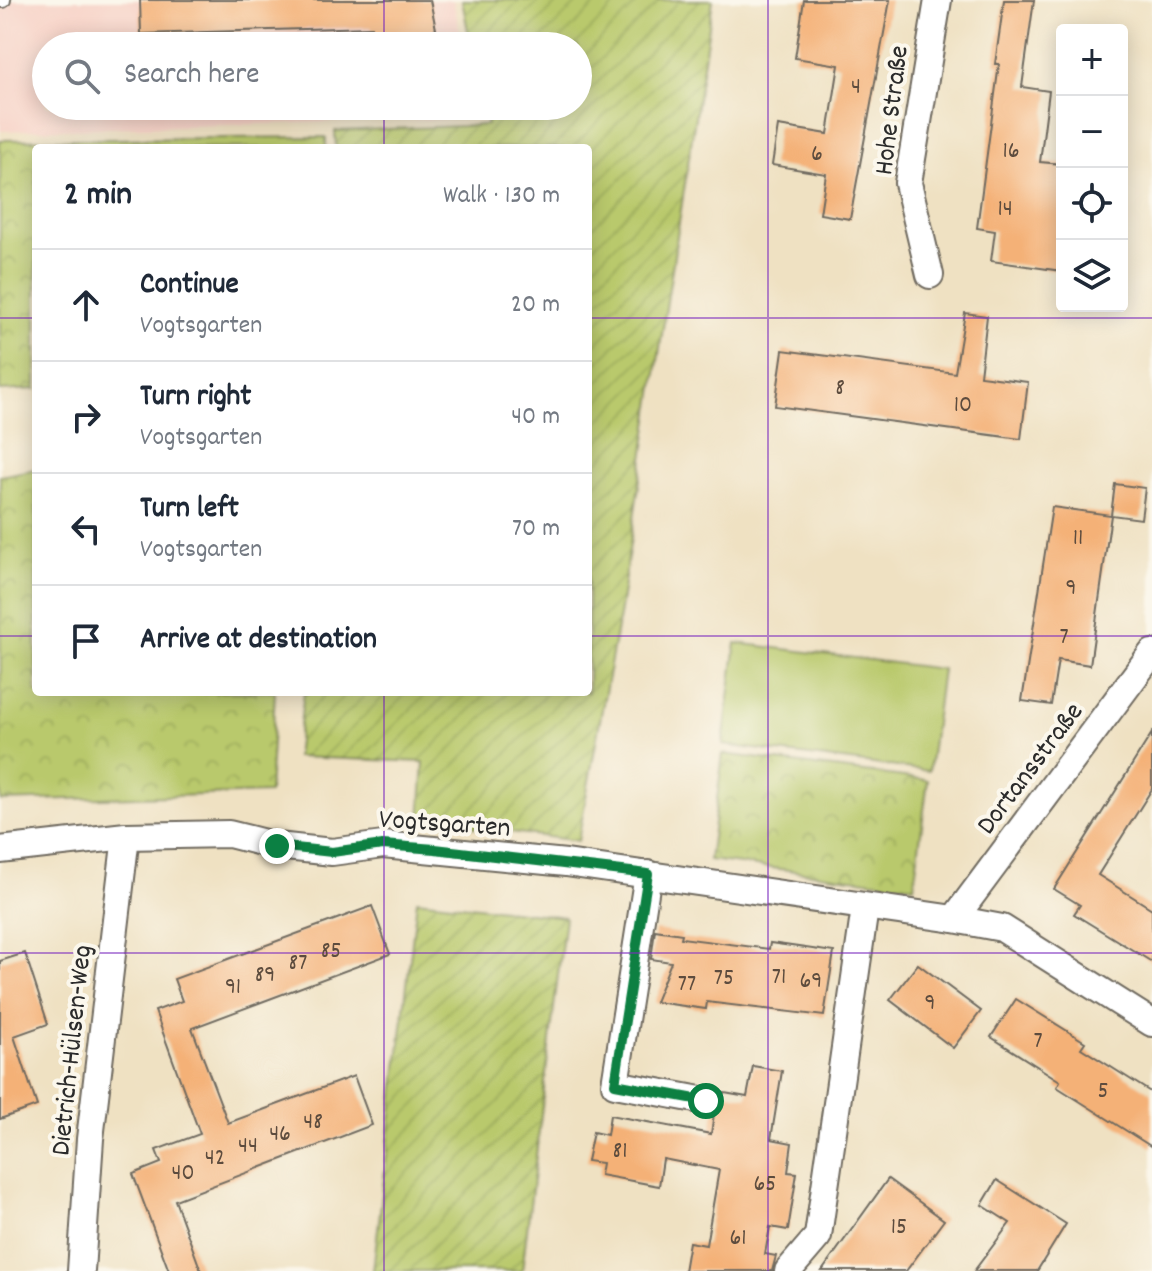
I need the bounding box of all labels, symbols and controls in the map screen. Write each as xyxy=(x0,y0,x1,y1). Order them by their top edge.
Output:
map controls xyxy=(1056,24,1128,312)
button: + xyxy=(1056,24,1128,96)
search box xyxy=(32,32,592,120)
street label: Hohe Straße xyxy=(866,44,922,178)
icon: search xyxy=(60,54,104,98)
text: Search here xyxy=(124,55,260,98)
house number: 4 xyxy=(851,71,861,105)
button: − xyxy=(1056,96,1128,168)
house number: 16 xyxy=(1002,135,1020,169)
house number: 6 xyxy=(811,138,823,172)
button: locate xyxy=(1056,168,1128,240)
text: 2 min xyxy=(64,172,132,221)
text: Walk · 130 m xyxy=(443,178,560,215)
house number: 14 xyxy=(997,193,1013,227)
button: layers xyxy=(1056,240,1128,312)
text: Continue xyxy=(140,265,239,308)
icon: ahead xyxy=(64,283,108,327)
text: 20 m xyxy=(511,287,560,324)
text: Vogtsgarten xyxy=(140,308,262,345)
house number: 8 xyxy=(835,372,845,406)
text: Turn right xyxy=(140,377,251,420)
house number: 10 xyxy=(954,389,972,423)
icon: right xyxy=(64,395,108,439)
text: 40 m xyxy=(511,399,560,436)
text: Vogtsgarten xyxy=(140,420,262,457)
text: Turn left xyxy=(140,489,239,532)
icon: left xyxy=(64,507,108,551)
text: 70 m xyxy=(512,511,560,548)
house number: 11 xyxy=(1073,522,1083,556)
text: Vogtsgarten xyxy=(140,532,262,569)
house number: 9 xyxy=(1066,572,1077,606)
icon: arrive xyxy=(64,619,108,663)
text: Arrive at destination xyxy=(140,620,377,663)
house number: 7 xyxy=(1059,621,1069,655)
street label: Dortansstraße xyxy=(969,695,1095,845)
street label: Vogtsgarten xyxy=(378,801,512,851)
route end xyxy=(259,828,295,864)
house number: 85 xyxy=(321,935,341,969)
street label: Dietrich-Hülsen-Weg xyxy=(43,943,105,1158)
house number: 87 xyxy=(289,947,307,981)
house number: 89 xyxy=(255,959,275,993)
house number: 71 xyxy=(772,961,786,995)
house number: 75 xyxy=(714,962,734,996)
house number: 69 xyxy=(800,965,822,999)
house number: 77 xyxy=(678,968,696,1002)
house number: 91 xyxy=(225,971,241,1005)
house number: 9 xyxy=(925,987,936,1021)
house number: 7 xyxy=(1033,1025,1043,1059)
house number: 5 xyxy=(1097,1075,1109,1109)
route start xyxy=(688,1083,724,1119)
house number: 48 xyxy=(303,1106,323,1140)
house number: 46 xyxy=(269,1118,291,1152)
house number: 44 xyxy=(238,1130,258,1164)
house number: 81 xyxy=(613,1135,627,1169)
house number: 42 xyxy=(205,1142,225,1176)
house number: 40 xyxy=(171,1157,195,1191)
house number: 65 xyxy=(754,1168,776,1202)
house number: 15 xyxy=(891,1211,907,1245)
house number: 61 xyxy=(729,1222,747,1256)

